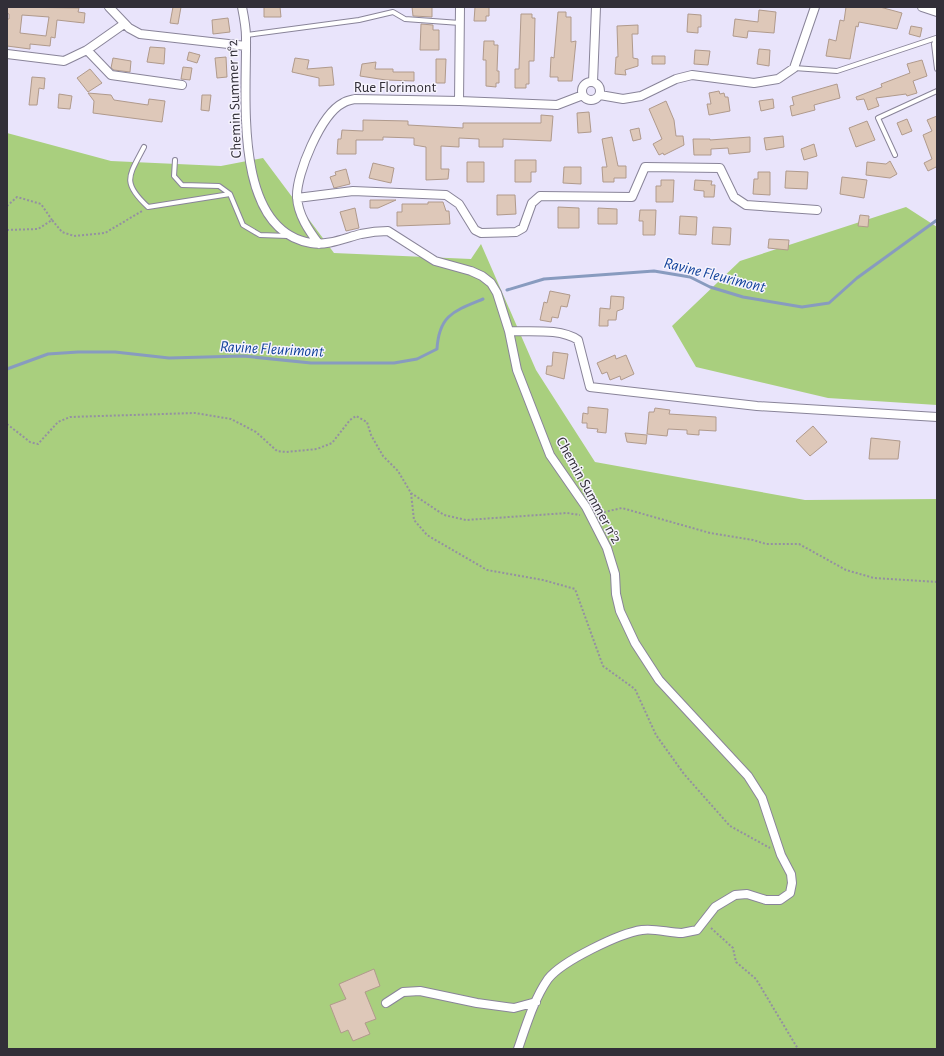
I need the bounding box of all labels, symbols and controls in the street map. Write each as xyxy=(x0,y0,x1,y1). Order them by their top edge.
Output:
street label: Chemin Summer n°2 xyxy=(225,39,244,159)
street label: Rue Florimont xyxy=(354,80,437,95)
water label: Ravine Fleurimont xyxy=(662,255,768,295)
water label: Ravine Fleurimont xyxy=(220,338,325,360)
street label: Chemin Summer n°2 xyxy=(553,435,624,546)

